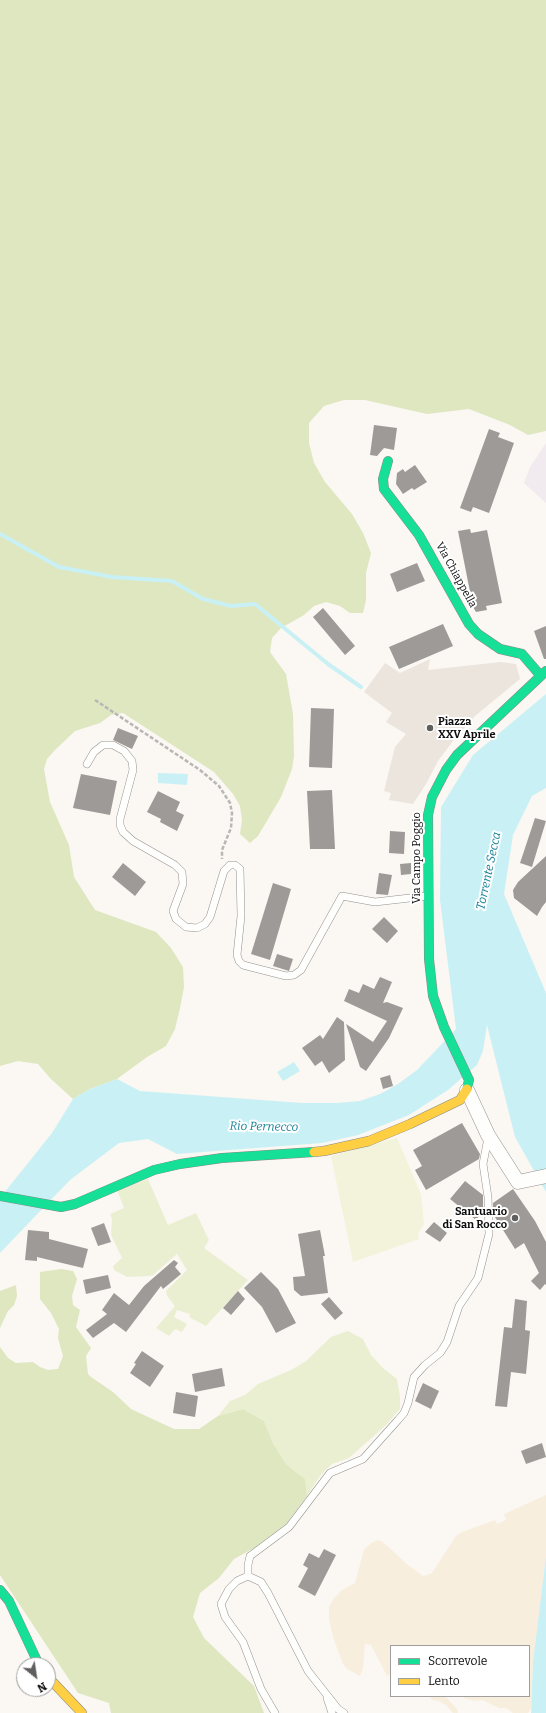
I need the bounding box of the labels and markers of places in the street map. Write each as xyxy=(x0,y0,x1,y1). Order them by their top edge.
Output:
place label: Piazza XXV Aprile xyxy=(438,715,496,741)
marker: Piazza XXV Aprile xyxy=(425,723,435,733)
place label: Santuario di San Rocco xyxy=(442,1205,507,1231)
marker: Santuario di San Rocco xyxy=(510,1213,520,1223)

